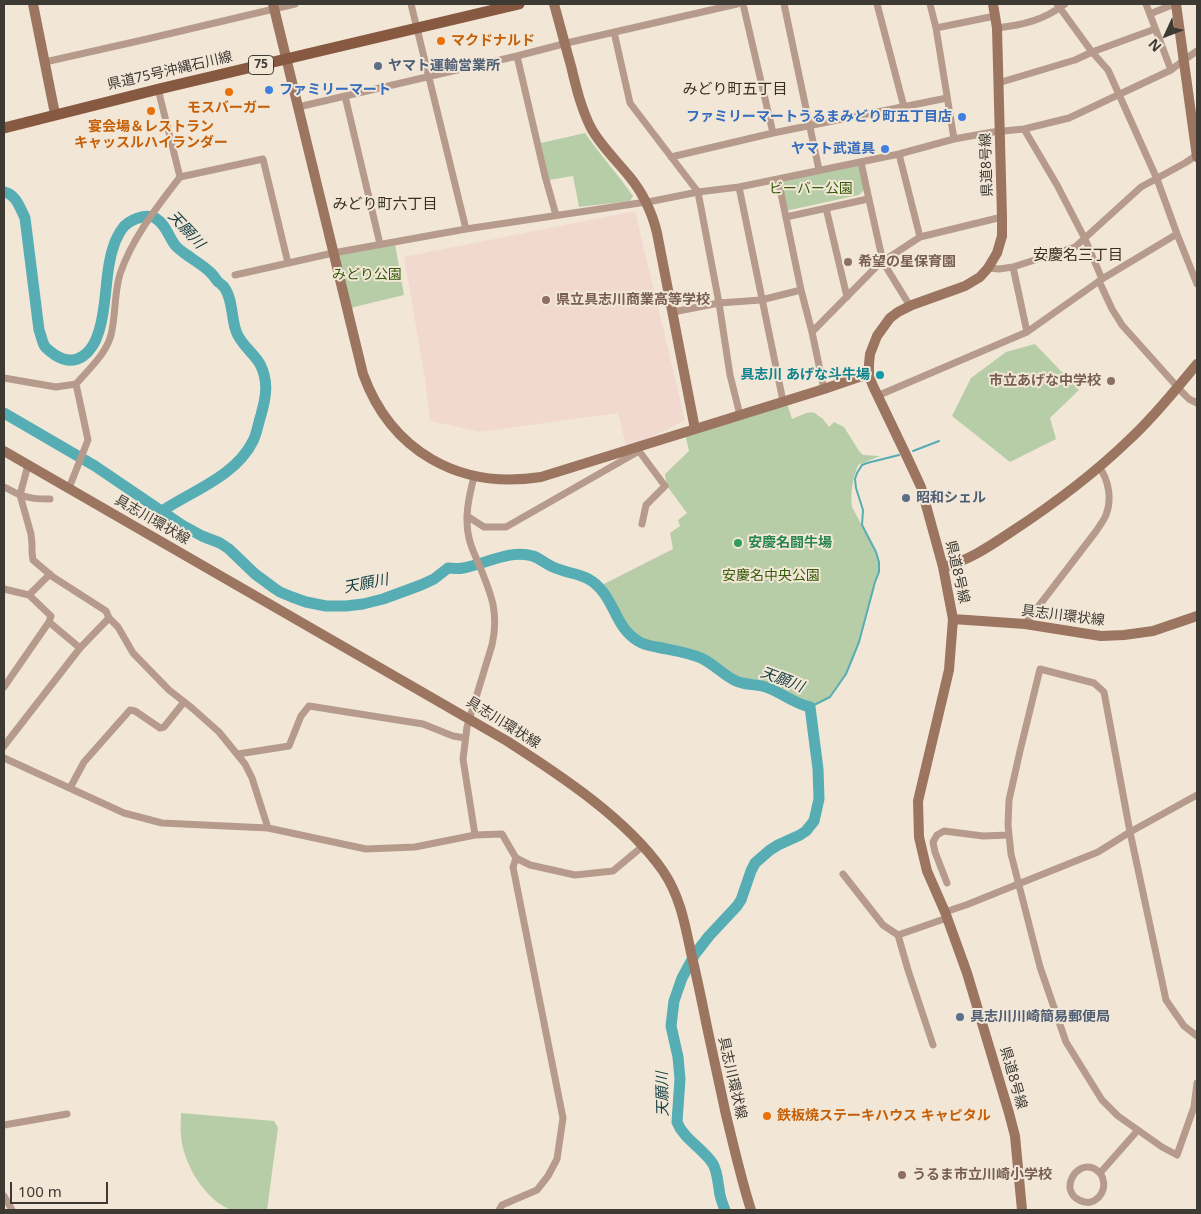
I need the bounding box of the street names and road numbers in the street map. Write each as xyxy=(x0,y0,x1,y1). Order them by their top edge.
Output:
street label: 県道75号沖縄石川線 xyxy=(106,48,234,94)
road number: 75 xyxy=(248,56,274,74)
street label: 県道8号線 xyxy=(977,133,997,197)
street label: 具志川環状線 xyxy=(111,492,193,548)
street label: 県道8号線 xyxy=(942,539,972,605)
street label: 具志川環状線 xyxy=(1020,603,1106,629)
street label: 具志川環状線 xyxy=(463,694,543,752)
street label: 具志川環状線 xyxy=(714,1035,750,1121)
street label: 県道8号線 xyxy=(996,1045,1030,1111)

